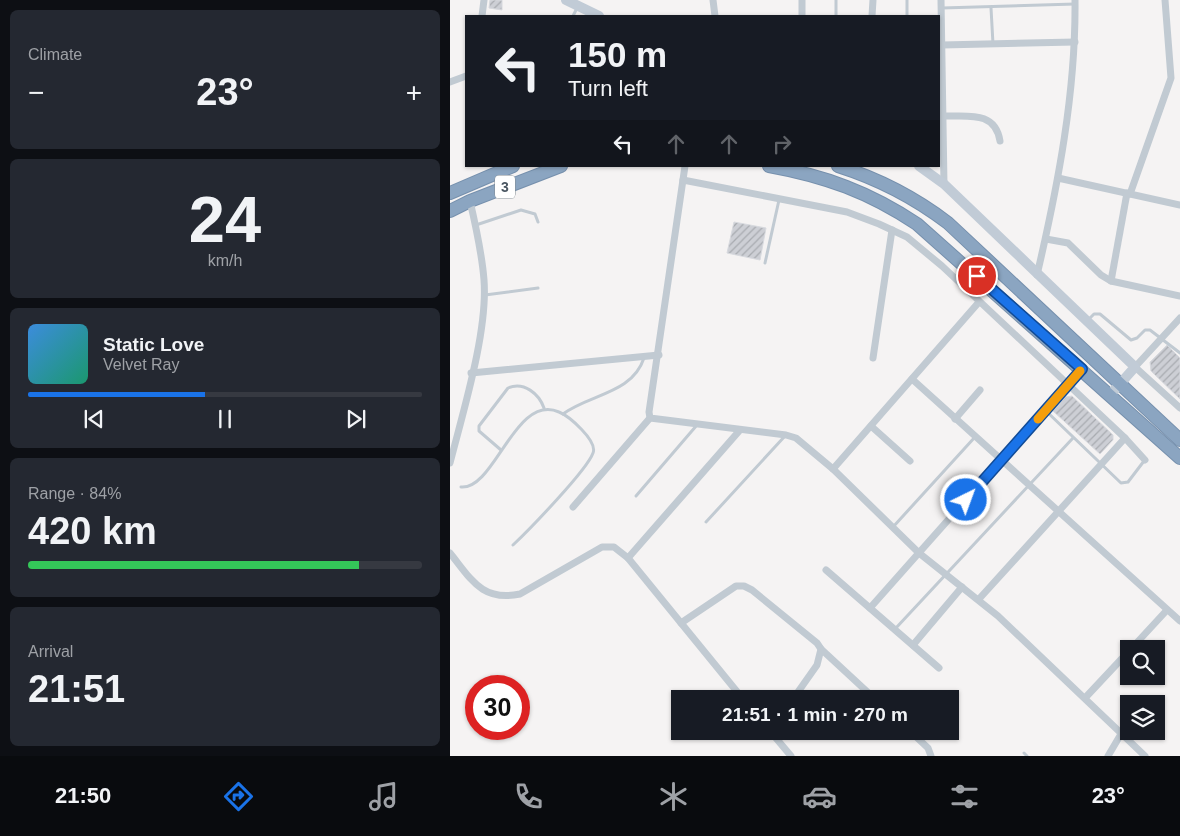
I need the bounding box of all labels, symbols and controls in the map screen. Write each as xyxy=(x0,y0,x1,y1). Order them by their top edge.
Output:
icon: left xyxy=(485,35,550,100)
text: 150 m xyxy=(568,35,667,74)
text: Climate xyxy=(28,46,82,63)
text: 23° xyxy=(196,71,254,113)
text: Turn left xyxy=(568,76,648,101)
text: − xyxy=(28,77,44,108)
text: + xyxy=(406,77,422,108)
icon: left xyxy=(609,130,637,158)
icon: ahead xyxy=(662,130,690,158)
icon: ahead xyxy=(715,130,743,158)
icon: right xyxy=(768,130,796,158)
road number: 3 xyxy=(495,176,515,198)
text: 24 xyxy=(189,183,261,256)
text: km/h xyxy=(208,252,242,269)
pin xyxy=(956,255,998,297)
icon: arrive xyxy=(963,262,991,290)
text: Static Love xyxy=(103,334,204,355)
text: Velvet Ray xyxy=(103,356,179,373)
icon: previous xyxy=(80,405,108,433)
icon: pause xyxy=(211,405,239,433)
icon: next xyxy=(342,405,370,433)
position arrow xyxy=(939,473,991,525)
text: Range · 84% xyxy=(28,485,121,502)
text: 420 km xyxy=(28,510,157,552)
map controls xyxy=(1120,640,1165,740)
button: search xyxy=(1120,640,1165,685)
text: Arrival xyxy=(28,643,73,660)
text: 21:51 xyxy=(28,668,125,710)
speed limit sign: 30 xyxy=(465,675,530,740)
button: layers xyxy=(1120,695,1165,740)
text: 21:51 · 1 min · 270 m xyxy=(722,704,908,725)
icon: directions xyxy=(221,779,256,814)
icon: music xyxy=(366,779,401,814)
icon: phone xyxy=(511,779,546,814)
icon: climate xyxy=(656,779,691,814)
icon: car xyxy=(802,779,837,814)
icon: filters xyxy=(947,779,982,814)
text: 21:50 xyxy=(55,783,111,808)
text: 23° xyxy=(1092,783,1125,808)

